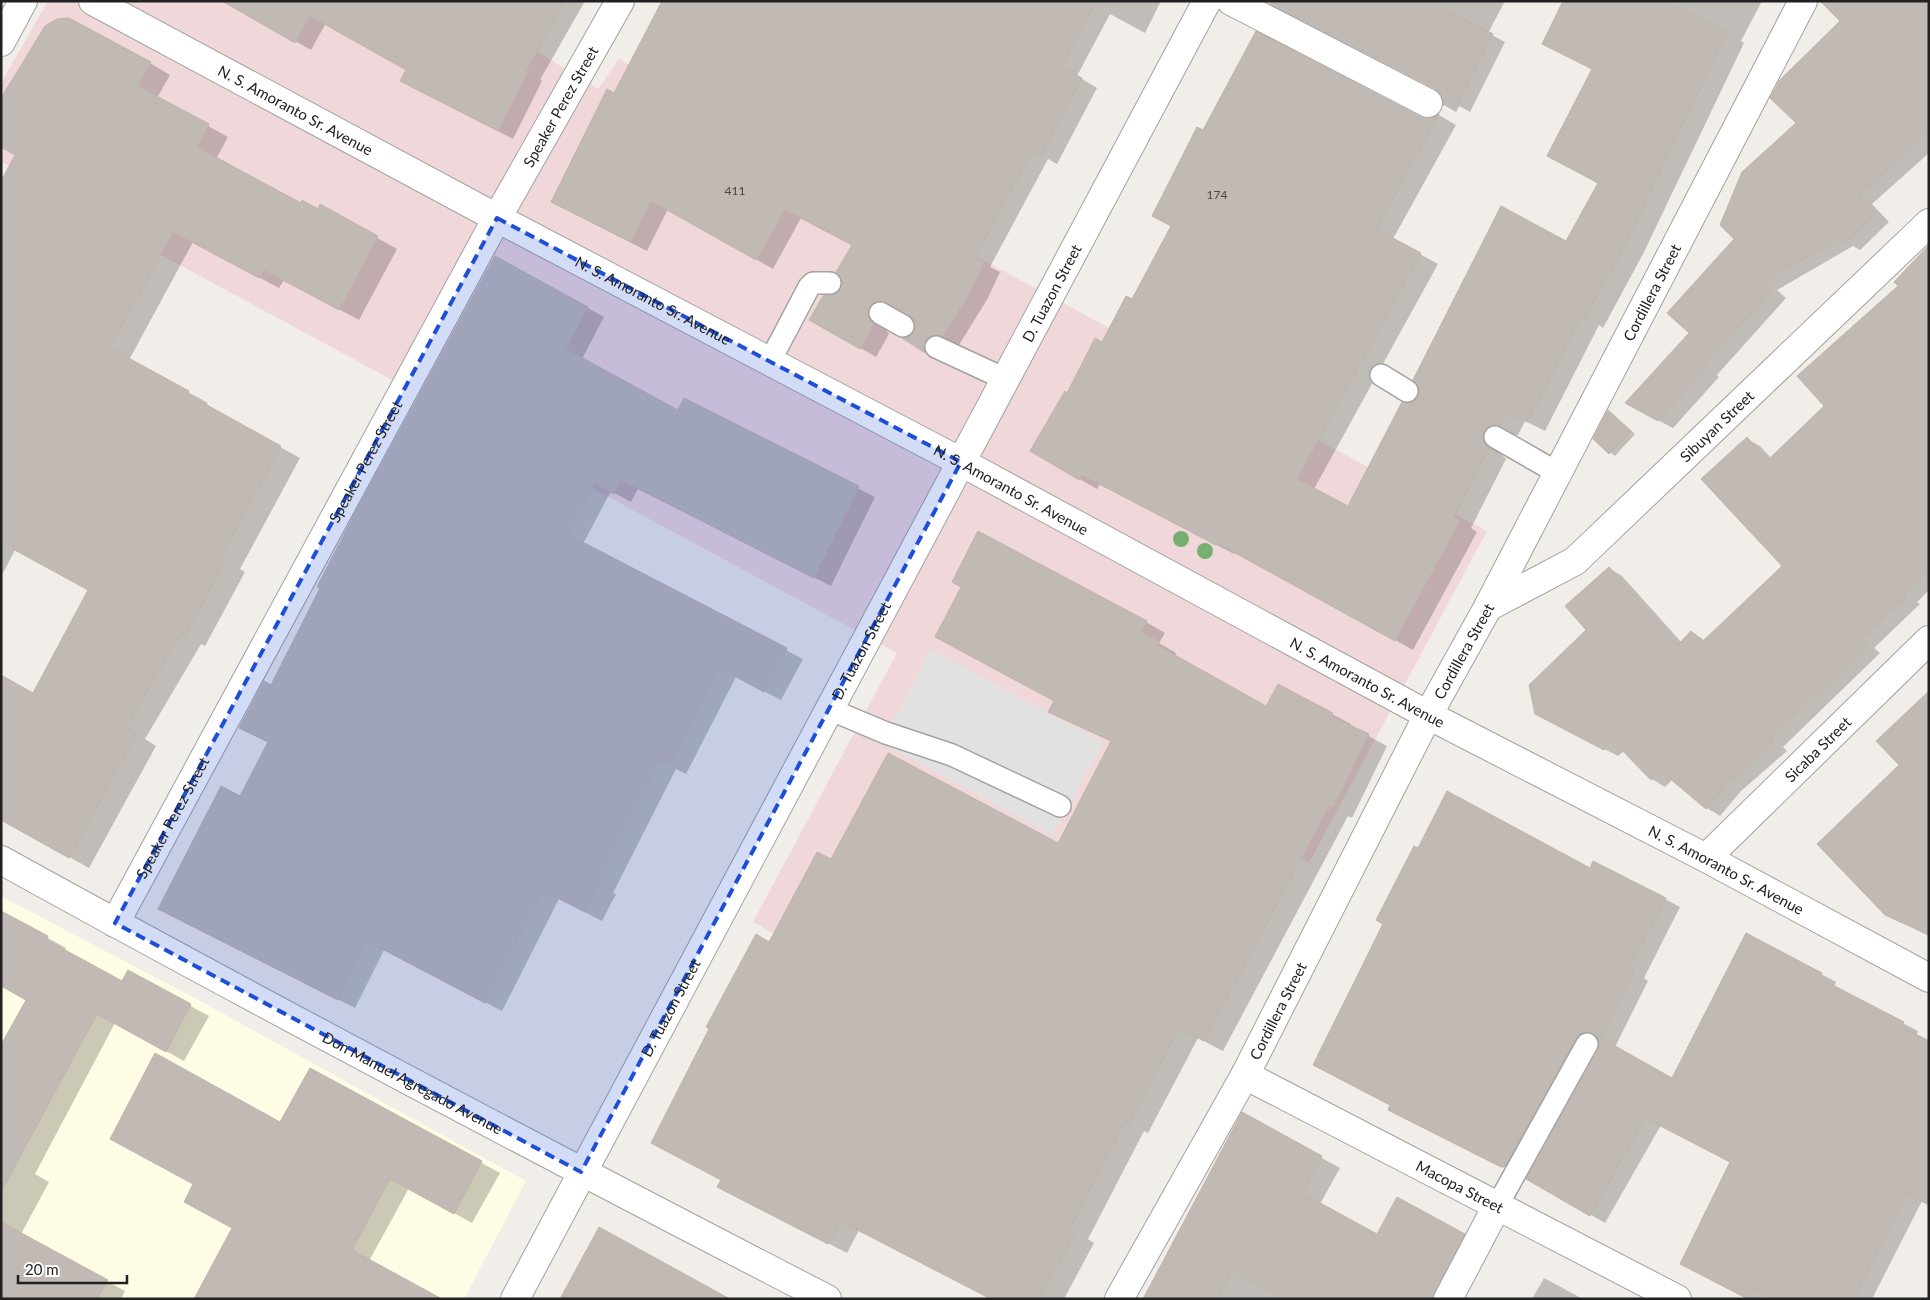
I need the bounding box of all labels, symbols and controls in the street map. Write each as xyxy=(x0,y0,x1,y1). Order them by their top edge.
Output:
street label: Speaker Perez Street xyxy=(519,43,602,170)
street label: N. S. Amoranto Sr. Avenue xyxy=(215,61,376,159)
house number: 411 xyxy=(725,183,745,198)
house number: 174 xyxy=(1207,187,1227,202)
street label: Cordillera Street xyxy=(1619,240,1684,344)
street label: D. Tuazon Street xyxy=(1018,241,1085,345)
street label: N. S. Amoranto Sr. Avenue xyxy=(572,252,734,348)
street label: Sibuyan Street xyxy=(1676,386,1758,465)
street label: Speaker Perez Street xyxy=(325,397,406,525)
street label: N. S. Amoranto Sr. Avenue xyxy=(931,440,1092,538)
street label: D. Tuazon Street xyxy=(827,598,894,702)
street label: Cordillera Street xyxy=(1430,600,1498,702)
street label: N. S. Amoranto Sr. Avenue xyxy=(1287,633,1448,731)
street label: Sicaba Street xyxy=(1781,712,1855,785)
street label: Speaker Perez Street xyxy=(132,753,213,881)
street label: N. S. Amoranto Sr. Avenue xyxy=(1646,821,1807,918)
street label: D. Tuazon Street xyxy=(637,955,704,1060)
street label: Cordillera Street xyxy=(1245,959,1310,1063)
street label: Don Manuel Agregado Avenue xyxy=(320,1027,506,1138)
street label: Macopa Street xyxy=(1413,1156,1507,1217)
scale bar xyxy=(18,1252,126,1284)
text: 20 m xyxy=(25,1260,59,1278)

